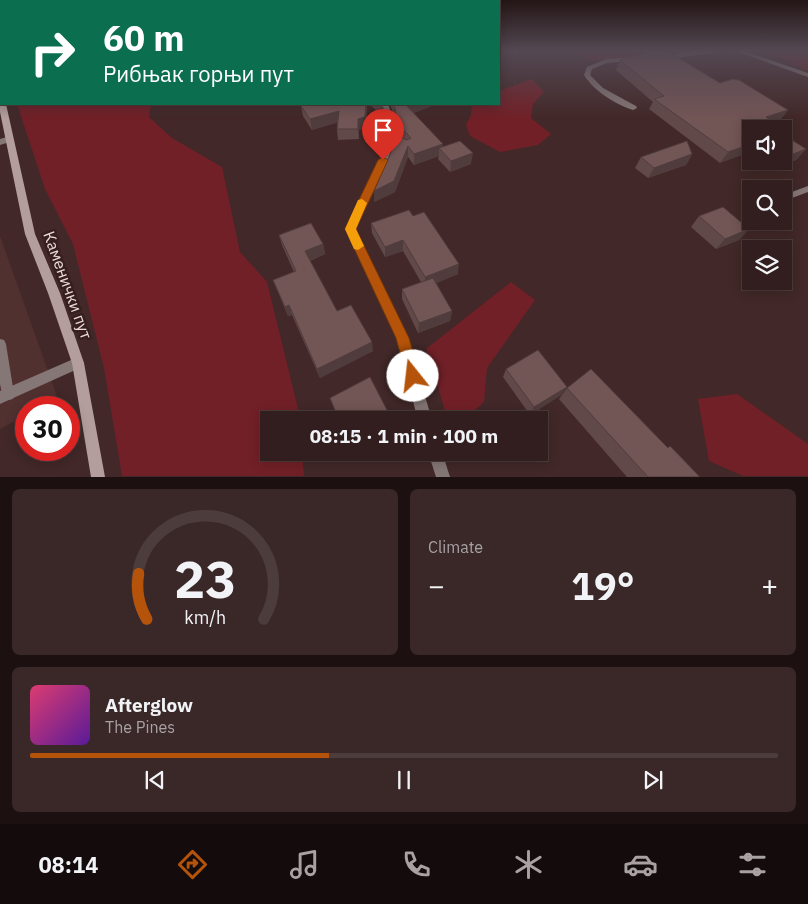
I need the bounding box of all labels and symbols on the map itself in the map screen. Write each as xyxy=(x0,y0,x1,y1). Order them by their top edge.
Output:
pin xyxy=(362,109,404,160)
street label: Каменички пут xyxy=(39,228,97,342)
position arrow xyxy=(386,349,438,401)
speed limit sign: 30 xyxy=(15,396,80,461)

